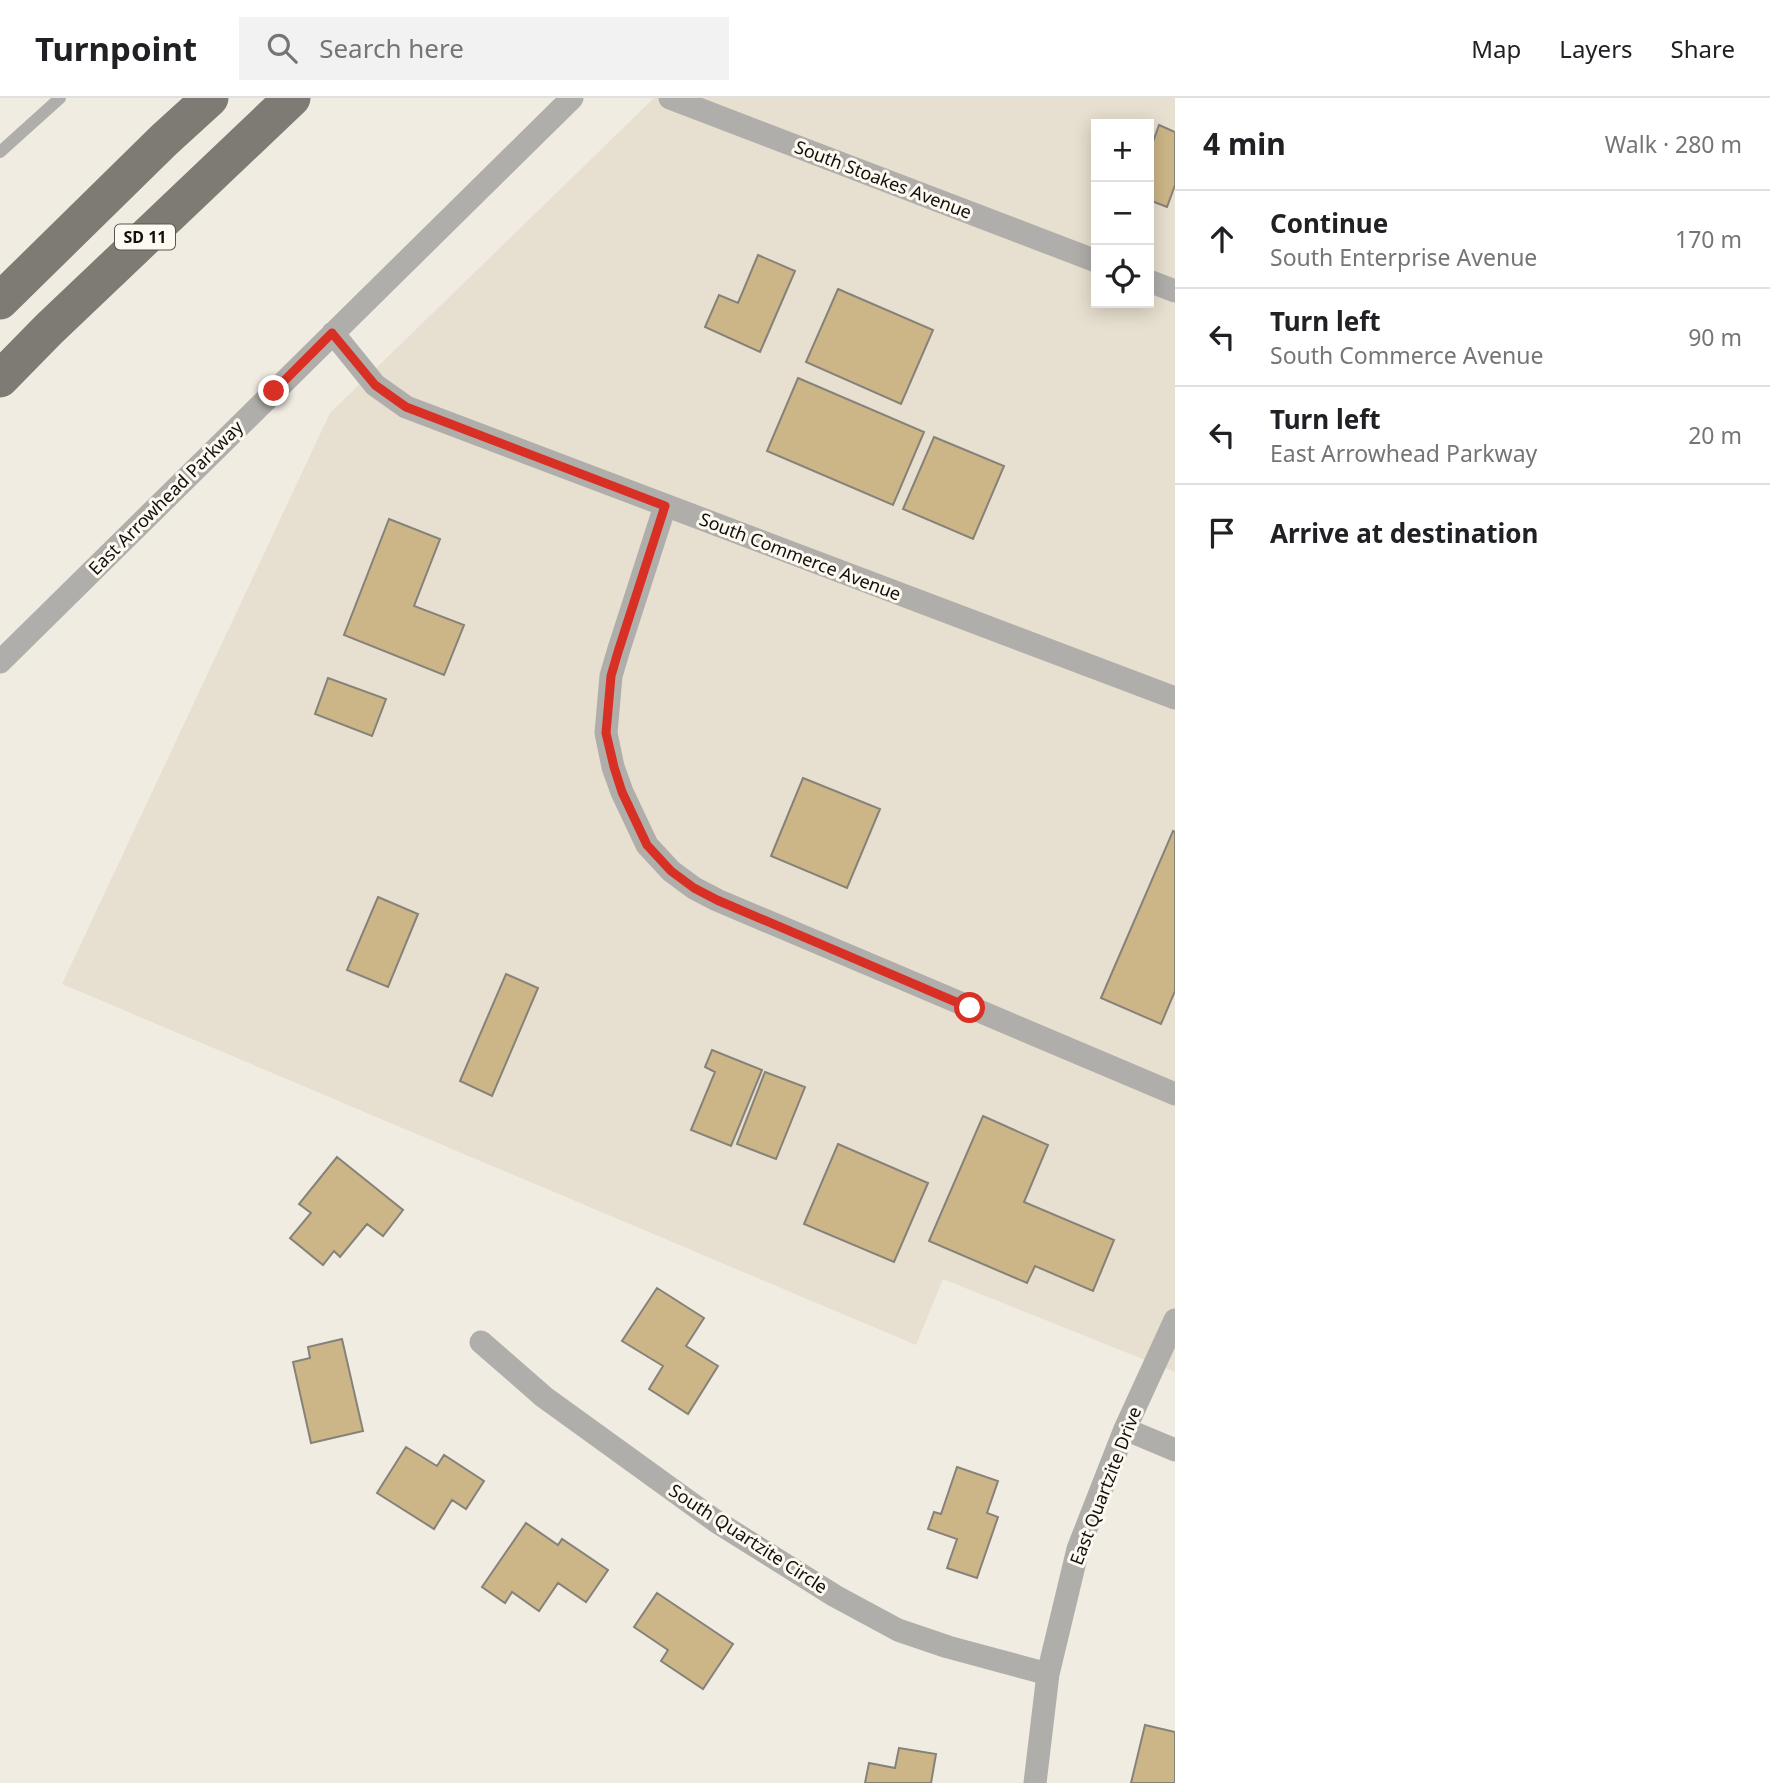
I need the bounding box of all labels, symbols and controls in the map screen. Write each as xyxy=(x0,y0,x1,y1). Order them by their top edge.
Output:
search box xyxy=(239,17,729,80)
text: Turnpoint xyxy=(35,26,197,71)
icon: search xyxy=(263,29,301,67)
text: Search here xyxy=(319,30,464,66)
text: Map xyxy=(1471,32,1521,65)
text: Layers xyxy=(1559,32,1633,65)
text: Share xyxy=(1671,32,1735,65)
map controls xyxy=(1091,119,1154,308)
button: + xyxy=(1091,119,1154,182)
text: 4 min xyxy=(1203,123,1286,164)
text: Walk · 280 m xyxy=(1605,128,1742,160)
street label: South Stoakes Avenue xyxy=(791,134,975,224)
button: − xyxy=(1091,182,1154,245)
text: Continue xyxy=(1270,205,1388,241)
icon: ahead xyxy=(1203,220,1241,258)
text: 170 m xyxy=(1675,223,1742,255)
road number: SD 11 xyxy=(115,225,175,250)
text: South Enterprise Avenue xyxy=(1270,241,1537,273)
button: locate xyxy=(1091,245,1154,308)
text: Turn left xyxy=(1270,303,1381,339)
icon: left xyxy=(1203,318,1241,356)
text: 90 m xyxy=(1688,321,1742,353)
text: South Commerce Avenue xyxy=(1270,339,1543,371)
route end xyxy=(258,375,289,406)
text: Turn left xyxy=(1270,401,1381,437)
street label: East Arrowhead Parkway xyxy=(83,414,248,580)
icon: left xyxy=(1203,416,1241,454)
text: 20 m xyxy=(1688,419,1742,451)
text: East Arrowhead Parkway xyxy=(1270,437,1537,469)
street label: South Commerce Avenue xyxy=(696,507,905,606)
icon: arrive xyxy=(1203,514,1241,552)
text: Arrive at destination xyxy=(1270,515,1539,551)
route start xyxy=(954,992,985,1023)
street label: East Quartzite Drive xyxy=(1064,1403,1146,1568)
street label: South Quartzite Circle xyxy=(665,1478,832,1598)

